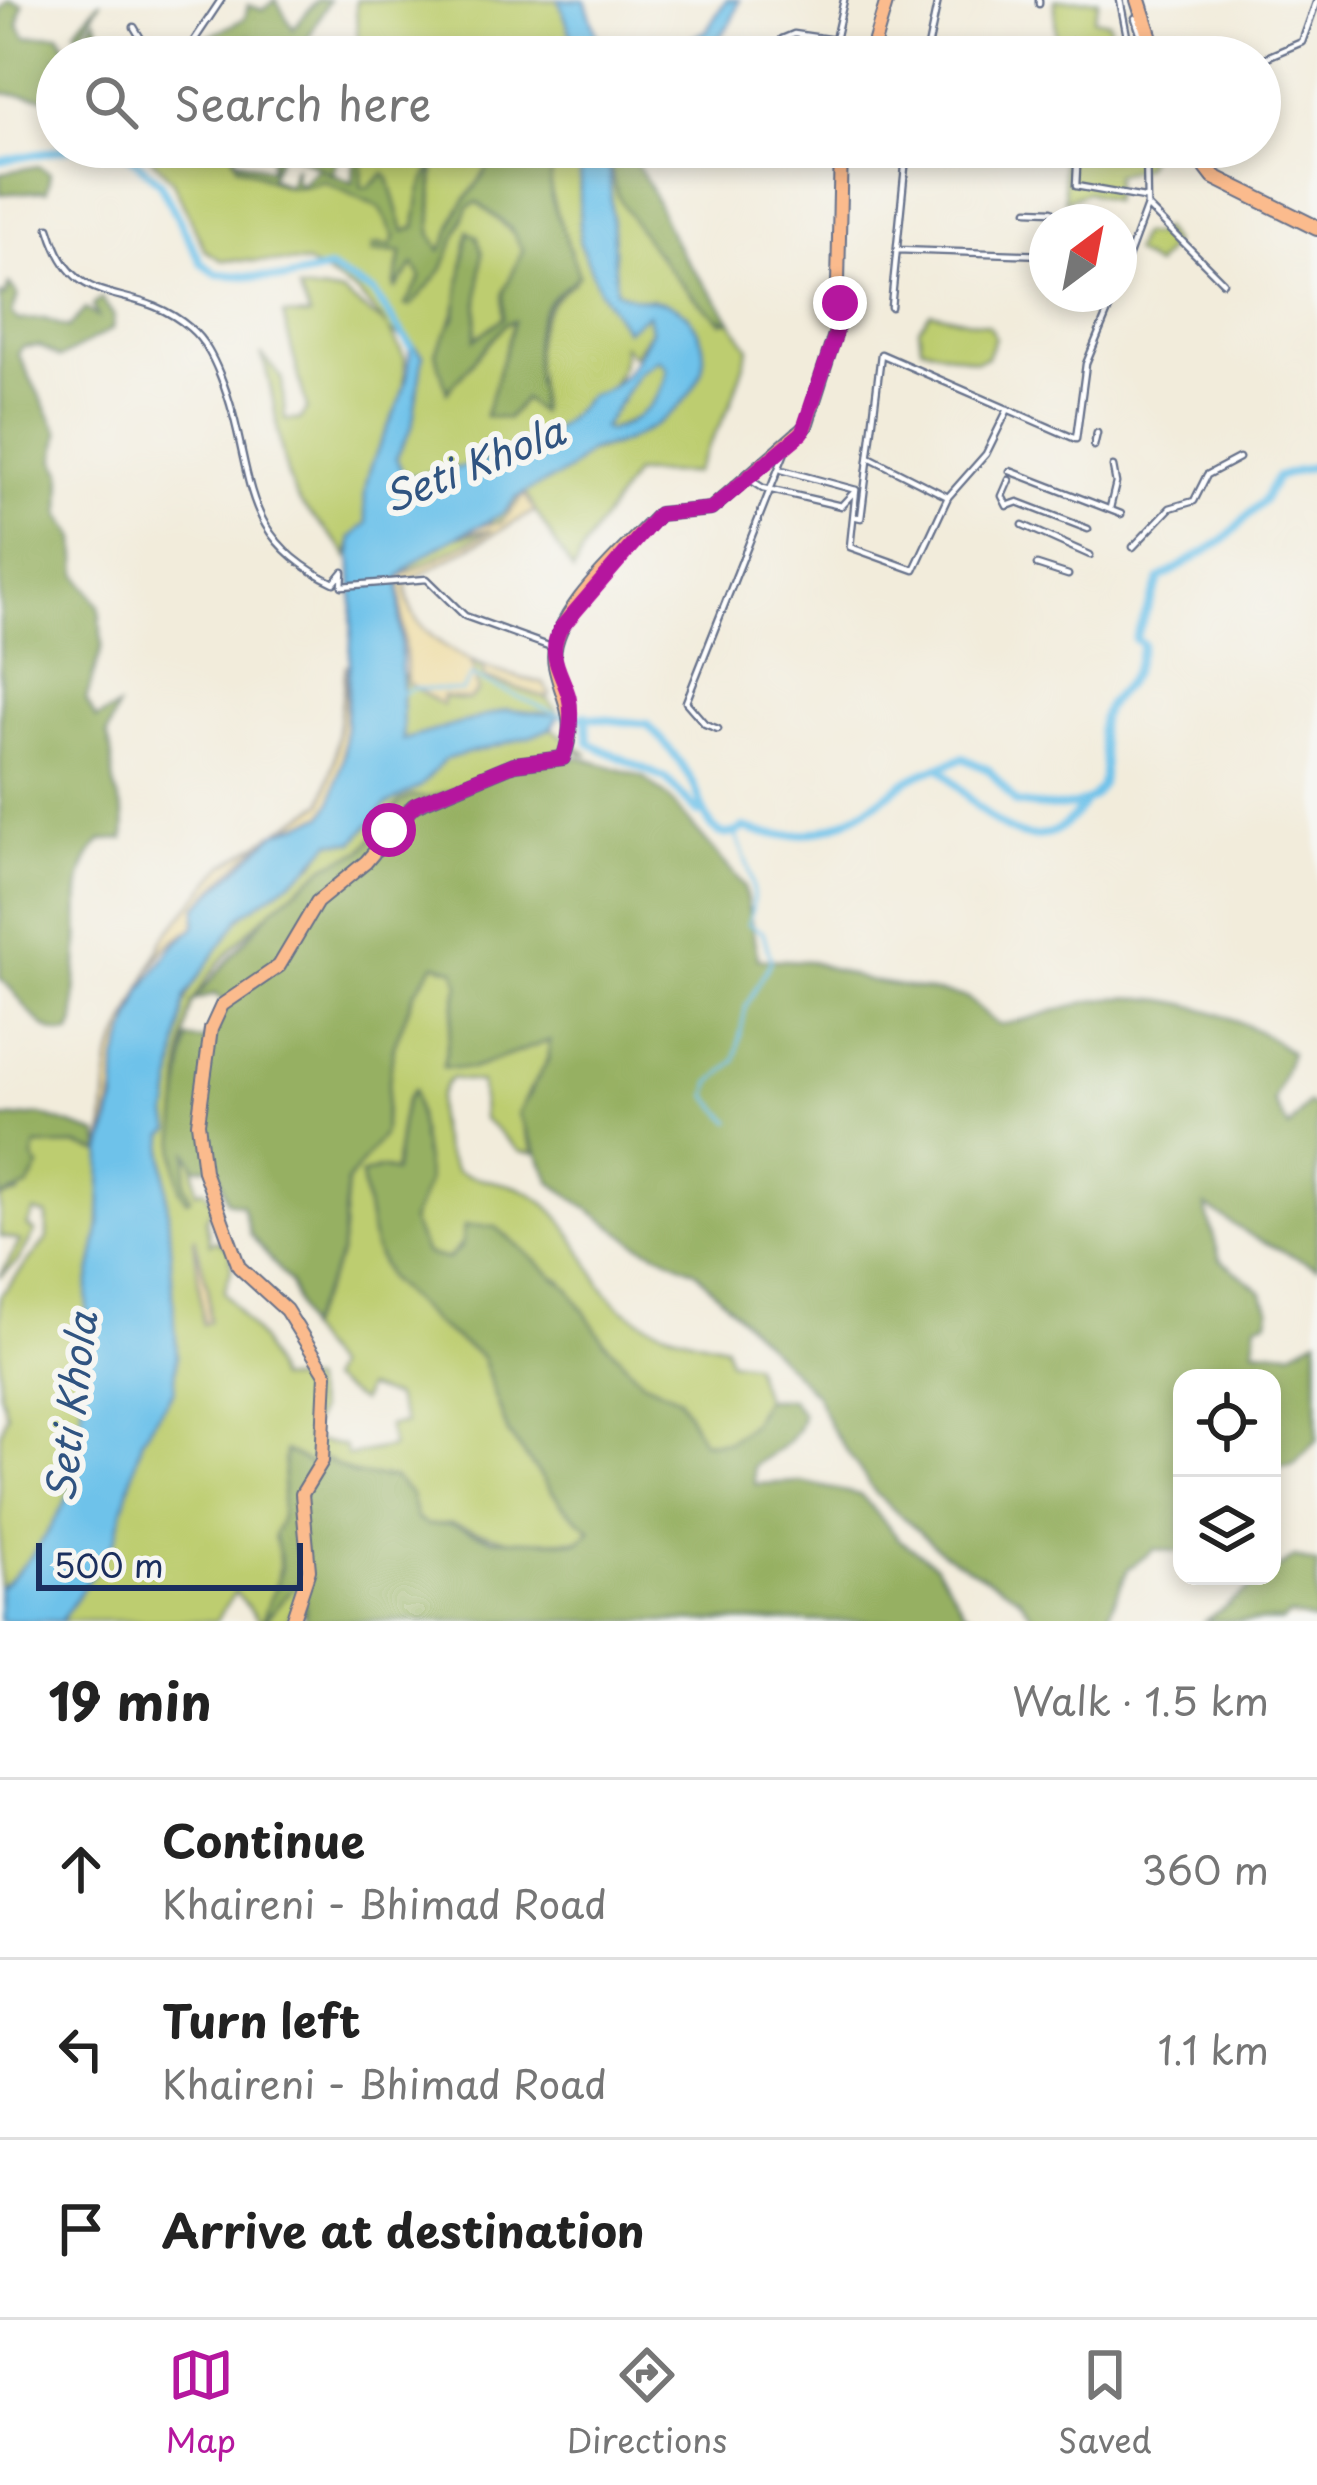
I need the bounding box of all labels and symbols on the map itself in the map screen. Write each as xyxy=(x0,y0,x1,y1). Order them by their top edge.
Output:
north arrow xyxy=(1029,204,1137,312)
route end xyxy=(813,276,867,330)
water label: Seti Khola xyxy=(374,399,574,526)
route start xyxy=(362,803,416,857)
water label: Seti Khola xyxy=(29,1307,111,1505)
scale bar xyxy=(36,1537,303,1590)

